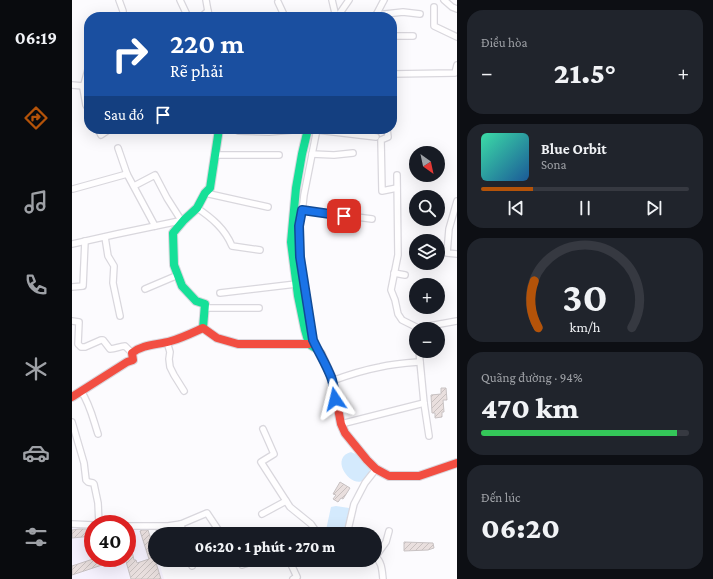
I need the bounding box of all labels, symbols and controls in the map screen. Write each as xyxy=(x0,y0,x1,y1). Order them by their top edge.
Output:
text: 06:19 xyxy=(15,28,57,48)
icon: right xyxy=(104,28,156,80)
text: 220 m xyxy=(170,28,244,59)
text: Điều hòa xyxy=(481,35,528,50)
text: 21.5° xyxy=(554,56,616,89)
text: − xyxy=(481,60,493,85)
text: + xyxy=(677,60,689,85)
text: Rẽ phải xyxy=(170,61,223,81)
icon: directions xyxy=(22,104,50,132)
icon: arrive xyxy=(152,104,174,126)
text: Sau đó xyxy=(104,107,144,123)
text: Blue Orbit xyxy=(541,141,607,157)
north arrow xyxy=(409,146,445,182)
map controls xyxy=(409,146,445,358)
text: Sona xyxy=(541,157,567,172)
icon: music xyxy=(22,188,50,216)
button: search xyxy=(409,190,445,226)
icon: previous xyxy=(505,197,527,219)
icon: pause xyxy=(574,197,596,219)
icon: next xyxy=(643,197,665,219)
pin xyxy=(327,199,361,233)
icon: arrive xyxy=(333,205,355,227)
button: layers xyxy=(409,234,445,270)
icon: phone xyxy=(22,271,50,299)
text: 30 xyxy=(562,273,608,319)
button: + xyxy=(409,278,445,314)
text: km/h xyxy=(570,318,601,334)
button: − xyxy=(409,322,445,358)
icon: climate xyxy=(22,355,50,383)
text: Quãng đường · 94% xyxy=(481,370,583,385)
position arrow xyxy=(314,378,356,420)
text: 470 km xyxy=(481,391,579,424)
icon: car xyxy=(22,439,50,467)
text: Đến lúc xyxy=(481,490,521,505)
text: 06:20 xyxy=(481,511,560,544)
speed limit sign: 40 xyxy=(84,515,136,567)
icon: filters xyxy=(22,523,50,551)
text: 06:20 · 1 phút · 270 m xyxy=(195,539,335,555)

